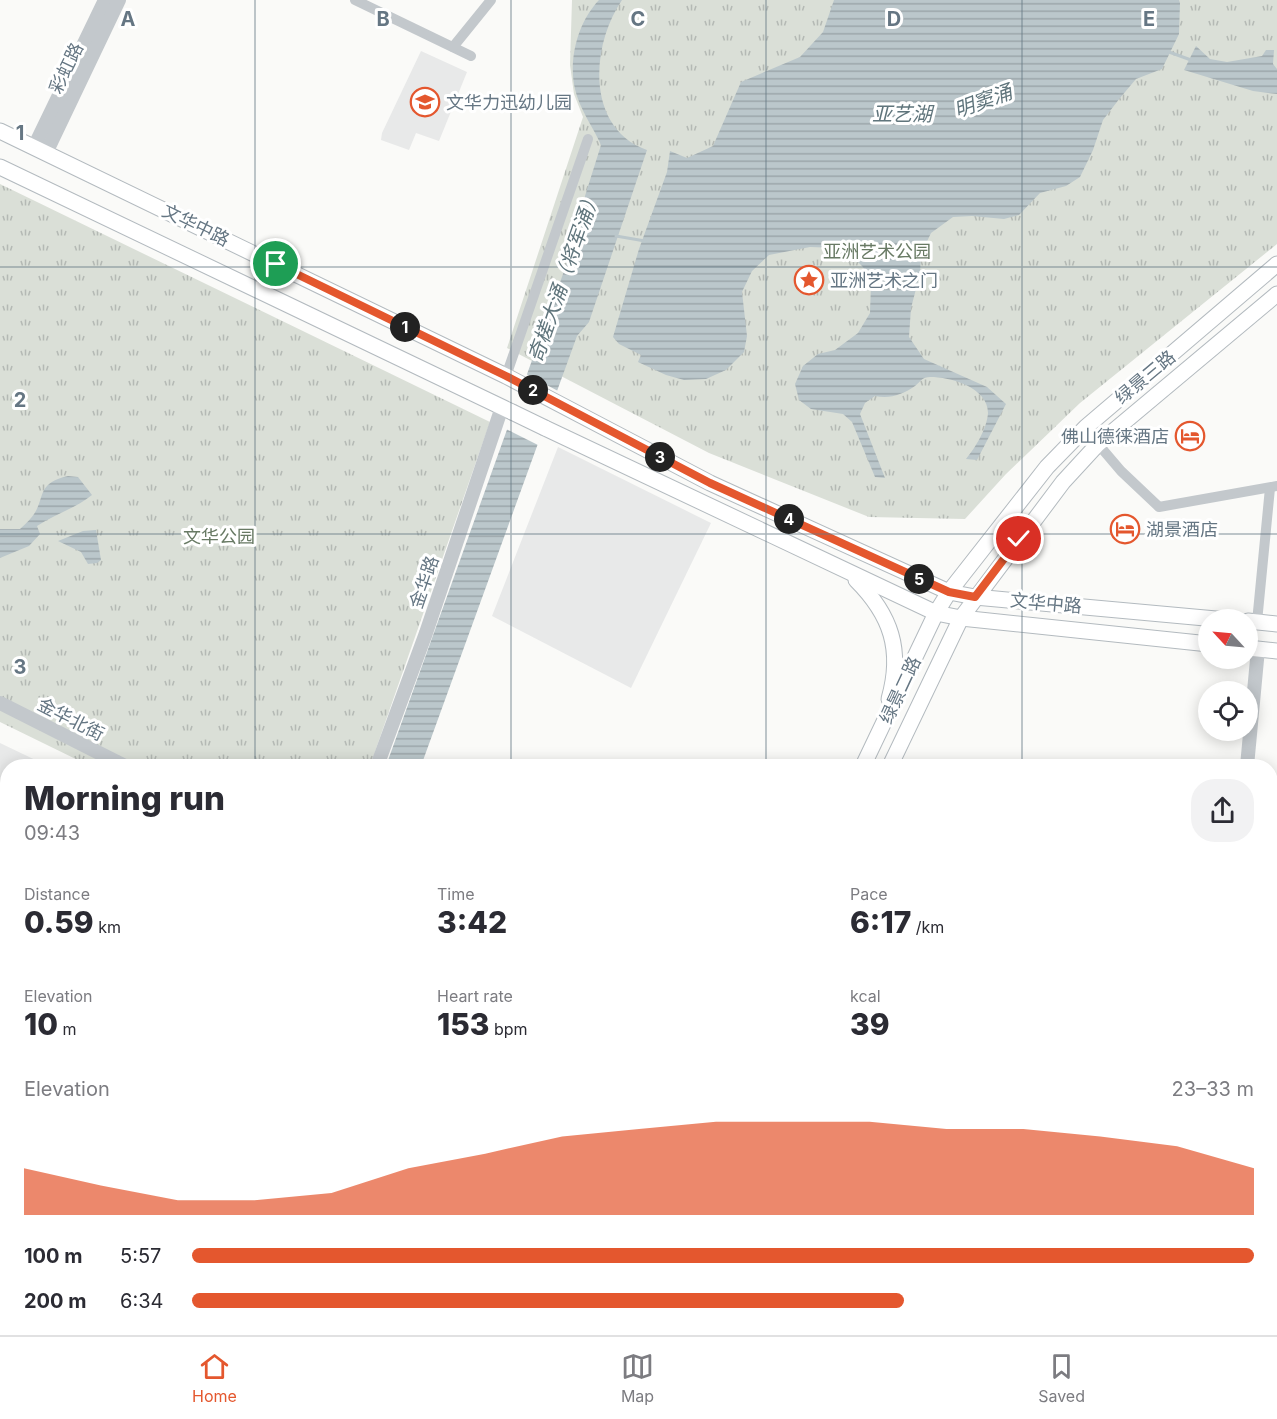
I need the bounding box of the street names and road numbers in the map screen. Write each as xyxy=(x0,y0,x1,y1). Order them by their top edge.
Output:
street label: 彩虹路 xyxy=(45,39,87,97)
street label: 文华中路 xyxy=(159,200,233,250)
street label: 绿景三路 xyxy=(1111,346,1179,408)
street label: 金华路 xyxy=(405,553,443,611)
street label: 文华中路 xyxy=(1009,589,1083,617)
street label: 绿景二路 xyxy=(875,653,925,727)
street label: 金华北街 xyxy=(34,693,108,745)

